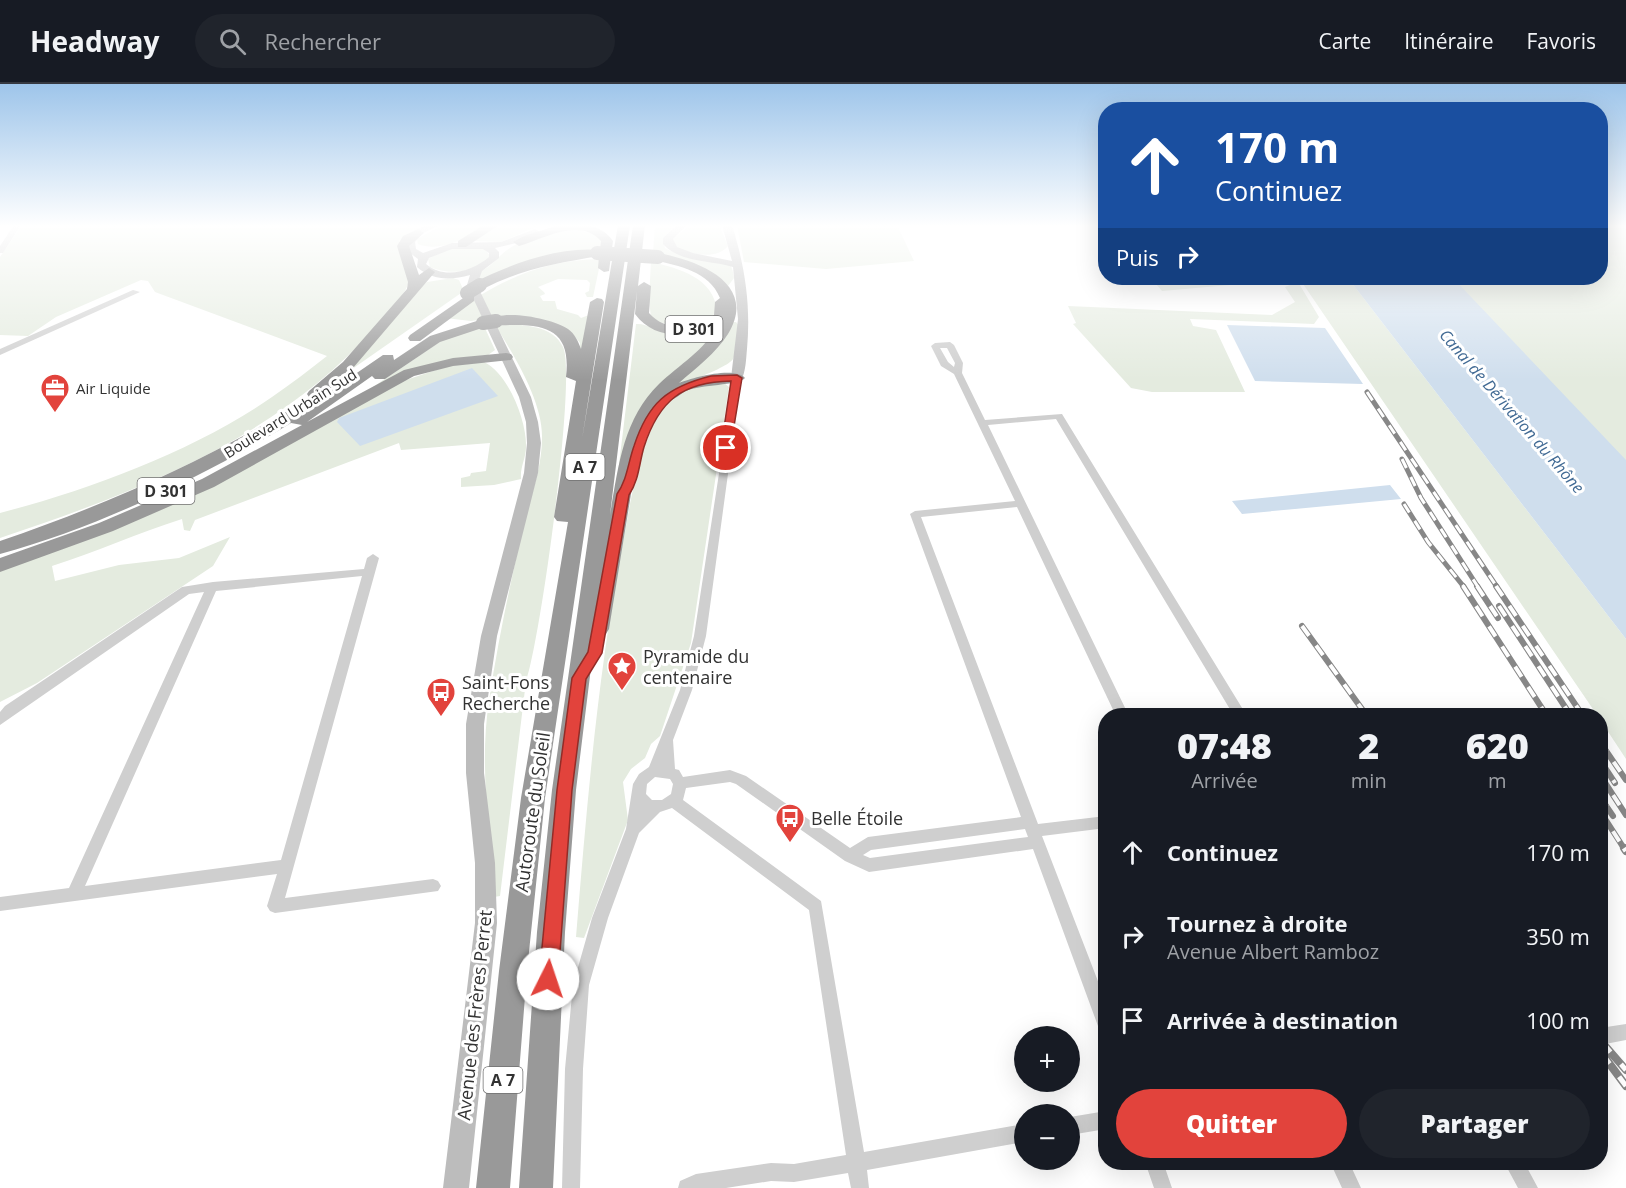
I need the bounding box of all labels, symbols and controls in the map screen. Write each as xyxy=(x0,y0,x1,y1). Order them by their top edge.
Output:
search box xyxy=(195,14,615,68)
text: Headway xyxy=(30,22,159,60)
icon: search xyxy=(216,25,249,58)
text: Rechercher xyxy=(264,26,381,56)
text: Carte xyxy=(1318,27,1371,55)
text: Itinéraire xyxy=(1404,27,1493,55)
text: Favoris xyxy=(1526,27,1596,55)
text: 170 m xyxy=(1215,118,1339,175)
icon: ahead xyxy=(1116,126,1194,204)
text: Continuez xyxy=(1215,172,1342,209)
icon: right xyxy=(1171,240,1204,273)
text: Puis xyxy=(1116,242,1159,272)
road number: D 301 xyxy=(666,316,722,342)
water label: Canal de Dérivation du Rhône xyxy=(1435,324,1589,498)
street label: Boulevard Urbain Sud xyxy=(220,364,360,462)
office icon: Air Liquide xyxy=(39,372,71,414)
place label: Air Liquide xyxy=(76,378,151,398)
pin xyxy=(700,422,751,473)
icon: arrive xyxy=(709,431,742,464)
road number: A 7 xyxy=(566,454,604,480)
road number: D 301 xyxy=(138,478,195,504)
place label: Pyramide du centenaire xyxy=(643,644,749,689)
place icon: Pyramide du centenaire xyxy=(606,650,638,692)
place label: Saint-Fons Recherche xyxy=(462,670,550,715)
bus stop icon: Saint-Fons Recherche xyxy=(425,676,457,718)
text: 07:48 xyxy=(1177,721,1272,770)
text: 2 xyxy=(1358,721,1379,770)
text: 620 xyxy=(1466,721,1529,770)
street label: Autoroute du Soleil xyxy=(509,730,555,894)
text: Arrivée xyxy=(1191,767,1258,794)
text: min xyxy=(1351,767,1387,794)
text: m xyxy=(1488,767,1507,794)
bus stop icon: Belle Étoile xyxy=(774,802,806,844)
place label: Belle Étoile xyxy=(811,806,903,830)
icon: ahead xyxy=(1116,836,1149,869)
text: Continuez xyxy=(1167,837,1278,867)
text: 170 m xyxy=(1526,837,1590,867)
text: Tournez à droite xyxy=(1167,908,1348,938)
street label: Avenue des Frères Perret xyxy=(451,909,497,1121)
icon: right xyxy=(1116,920,1149,953)
text: 350 m xyxy=(1526,921,1590,951)
text: Avenue Albert Ramboz xyxy=(1167,938,1379,965)
position arrow xyxy=(516,947,580,1011)
icon: arrive xyxy=(1116,1004,1149,1037)
text: Arrivée à destination xyxy=(1167,1005,1398,1035)
text: 100 m xyxy=(1526,1005,1590,1035)
map controls xyxy=(1014,1026,1080,1170)
button: + xyxy=(1014,1026,1080,1092)
road number: A 7 xyxy=(484,1067,522,1093)
button: Quitter xyxy=(1116,1089,1347,1158)
button: Partager xyxy=(1359,1089,1590,1158)
button: − xyxy=(1014,1104,1080,1170)

